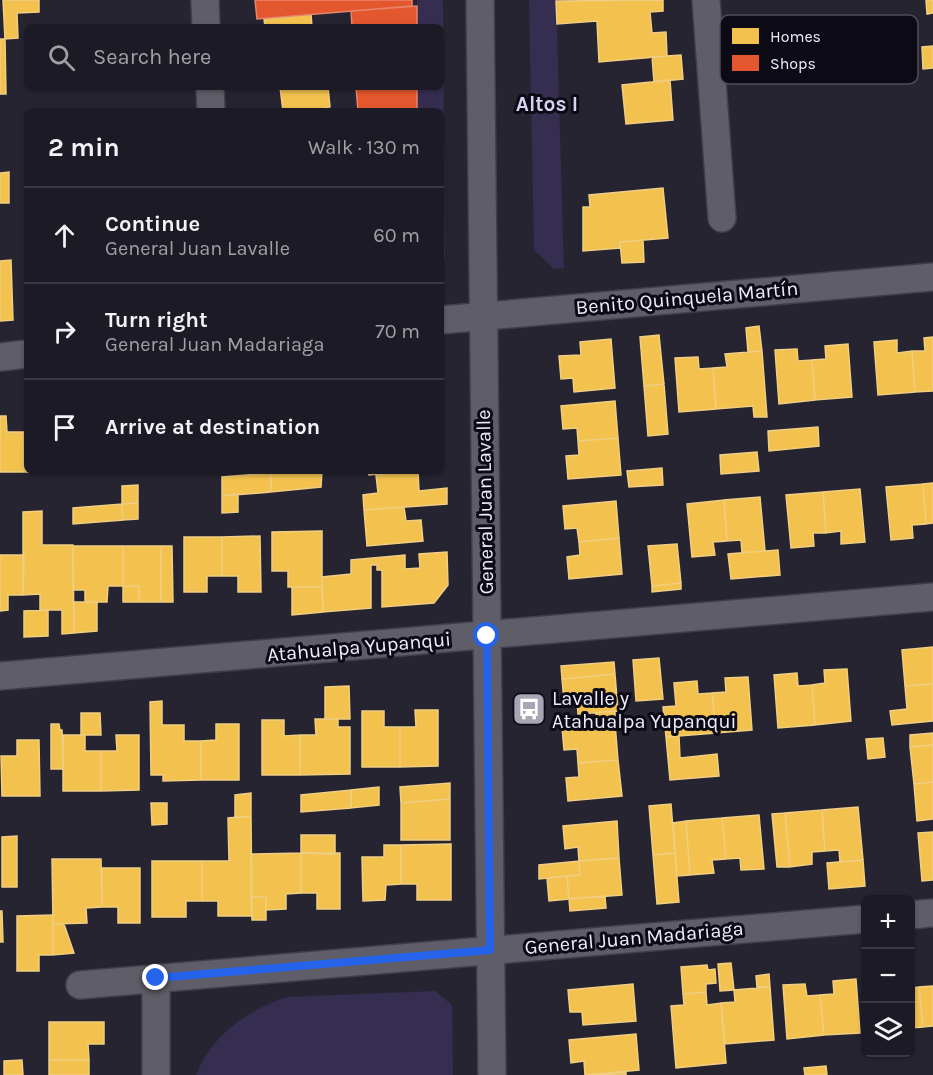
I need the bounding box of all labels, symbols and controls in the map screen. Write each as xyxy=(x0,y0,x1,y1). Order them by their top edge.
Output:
legend xyxy=(720,15,918,84)
search box xyxy=(24,24,444,90)
text: Homes xyxy=(770,27,821,46)
icon: search xyxy=(45,41,78,74)
text: Search here xyxy=(93,44,211,70)
text: Shops xyxy=(770,54,816,73)
district label: Altos I xyxy=(516,92,578,116)
text: 2 min xyxy=(48,132,120,163)
text: Walk · 130 m xyxy=(308,136,420,159)
text: Continue xyxy=(105,211,200,237)
icon: ahead xyxy=(48,219,81,252)
text: 60 m xyxy=(373,224,420,247)
text: General Juan Lavalle xyxy=(105,237,290,260)
street label: Benito Quinquela Martín xyxy=(575,277,799,319)
text: Turn right xyxy=(105,307,208,333)
icon: right xyxy=(48,315,81,348)
text: 70 m xyxy=(375,320,420,343)
text: General Juan Madariaga xyxy=(105,333,324,356)
street label: General Juan Lavalle xyxy=(472,409,498,595)
icon: arrive xyxy=(48,411,81,444)
text: Arrive at destination xyxy=(105,414,320,440)
route start xyxy=(473,622,499,648)
street label: Atahualpa Yupanqui xyxy=(266,628,452,666)
place label: Lavalle y Atahualpa Yupanqui xyxy=(552,687,737,733)
bus stop icon: Lavalle y Atahualpa Yupanqui xyxy=(511,691,547,727)
map controls xyxy=(861,895,915,1057)
button: + xyxy=(861,895,915,949)
street label: General Juan Madariaga xyxy=(524,917,744,959)
button: − xyxy=(861,949,915,1003)
route end xyxy=(142,964,168,990)
button: layers xyxy=(861,1003,915,1057)

